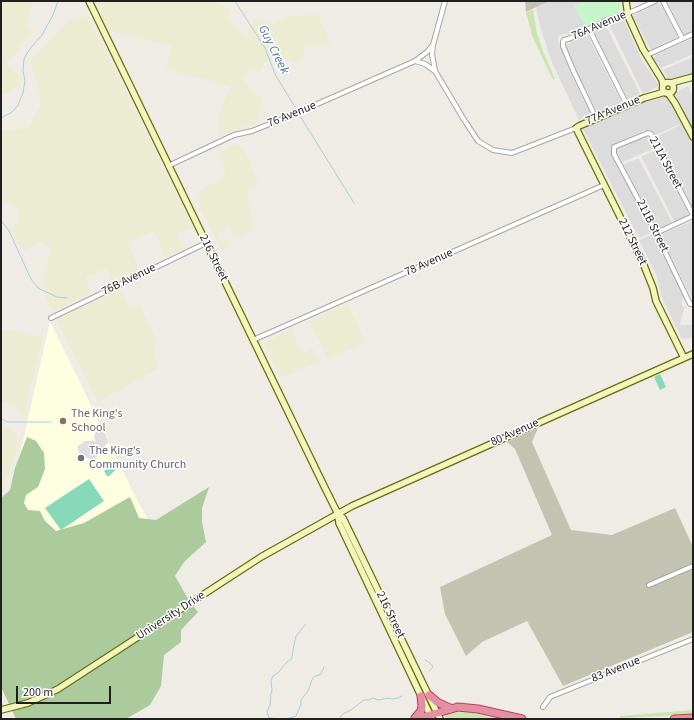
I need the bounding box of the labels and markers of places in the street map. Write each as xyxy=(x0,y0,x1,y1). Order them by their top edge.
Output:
place label: The King's School xyxy=(71,407,123,435)
marker: The King's School xyxy=(58,416,68,426)
place label: The King's Community Church xyxy=(89,444,186,472)
marker: The King's Community Church xyxy=(76,453,86,463)

